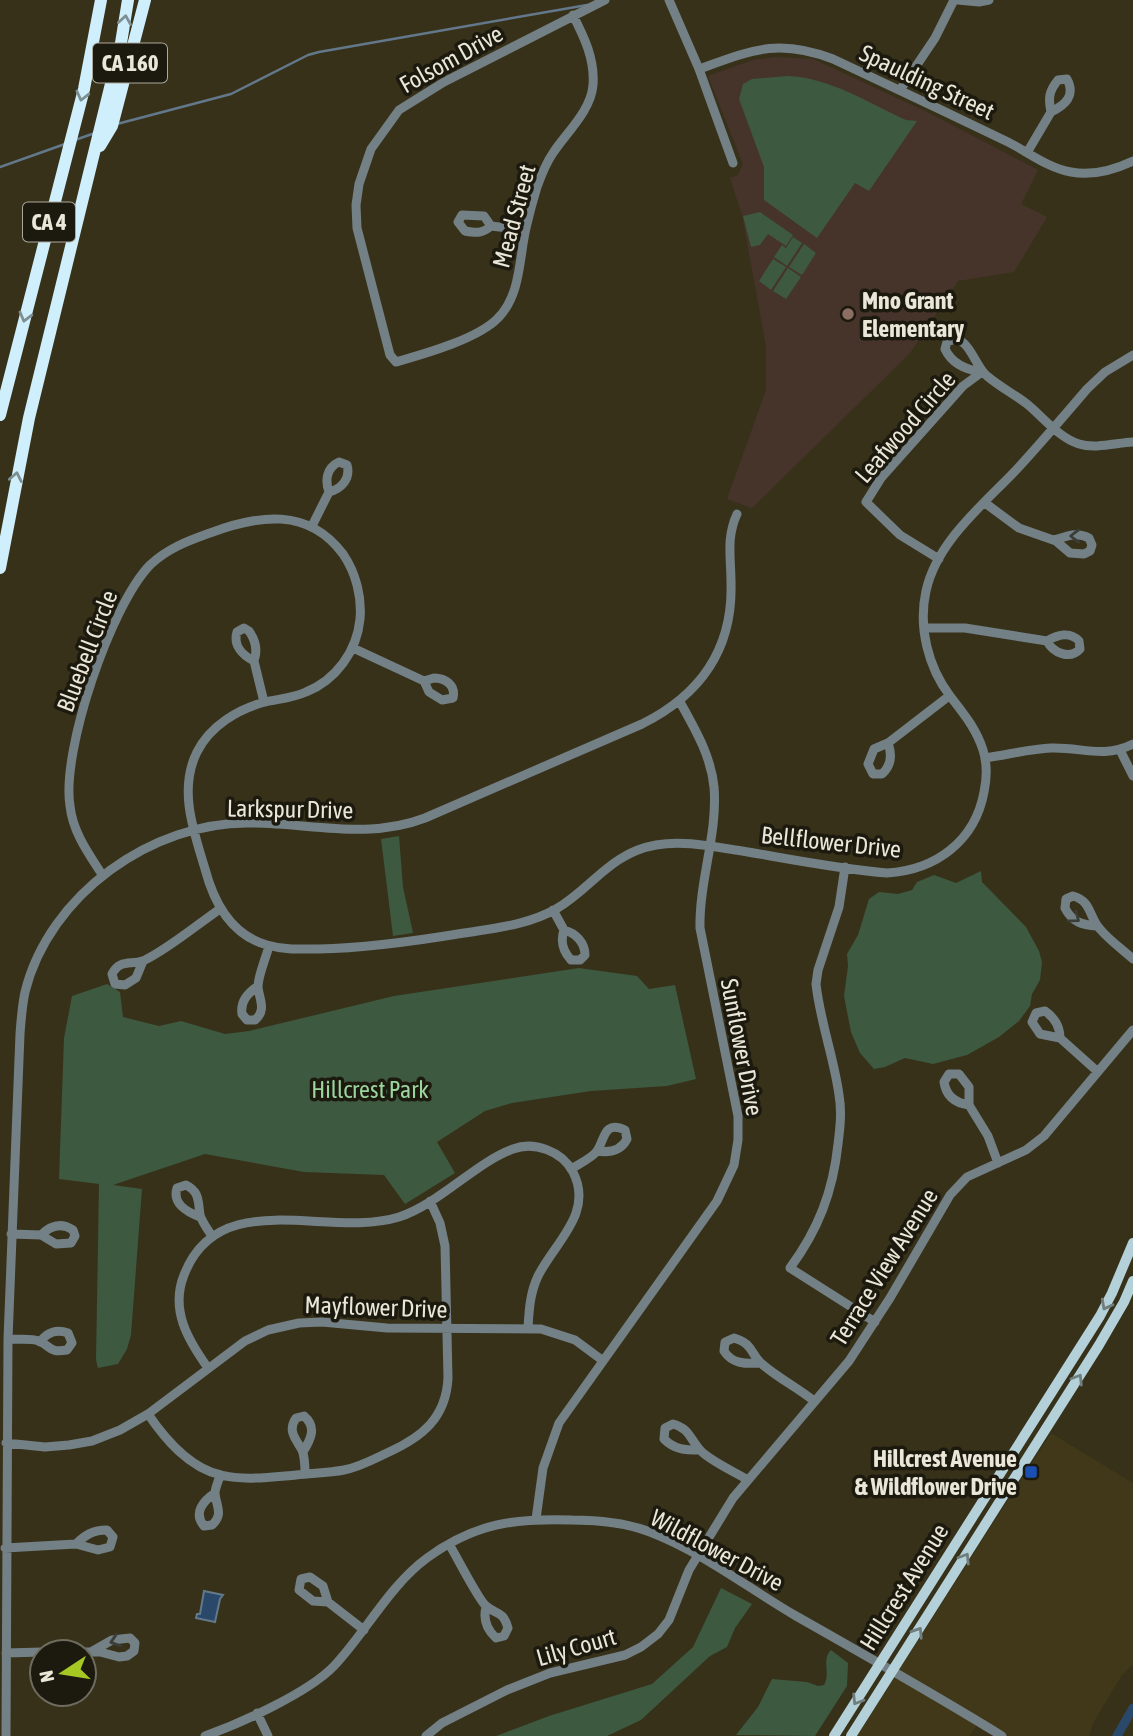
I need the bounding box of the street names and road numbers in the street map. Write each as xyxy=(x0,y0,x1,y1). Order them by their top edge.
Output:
street label: Folsom Drive xyxy=(395,20,507,98)
street label: Spaulding Street xyxy=(856,39,999,125)
road number: CA 160 xyxy=(93,44,167,82)
street label: Mead Street xyxy=(487,161,541,270)
road number: CA 4 xyxy=(23,202,75,242)
street label: Leafwood Circle xyxy=(849,366,961,488)
street label: Bluebell Circle xyxy=(51,587,123,715)
street label: Larkspur Drive xyxy=(227,794,353,824)
street label: Bellflower Drive xyxy=(760,821,902,863)
street label: Sunflower Drive xyxy=(715,976,769,1118)
street label: Terrace View Avenue xyxy=(825,1184,943,1350)
street label: Mayflower Drive xyxy=(304,1291,448,1323)
street label: Wildflower Drive xyxy=(646,1504,788,1596)
street label: Hillcrest Avenue xyxy=(854,1519,954,1655)
street label: Lily Court xyxy=(533,1623,619,1671)

